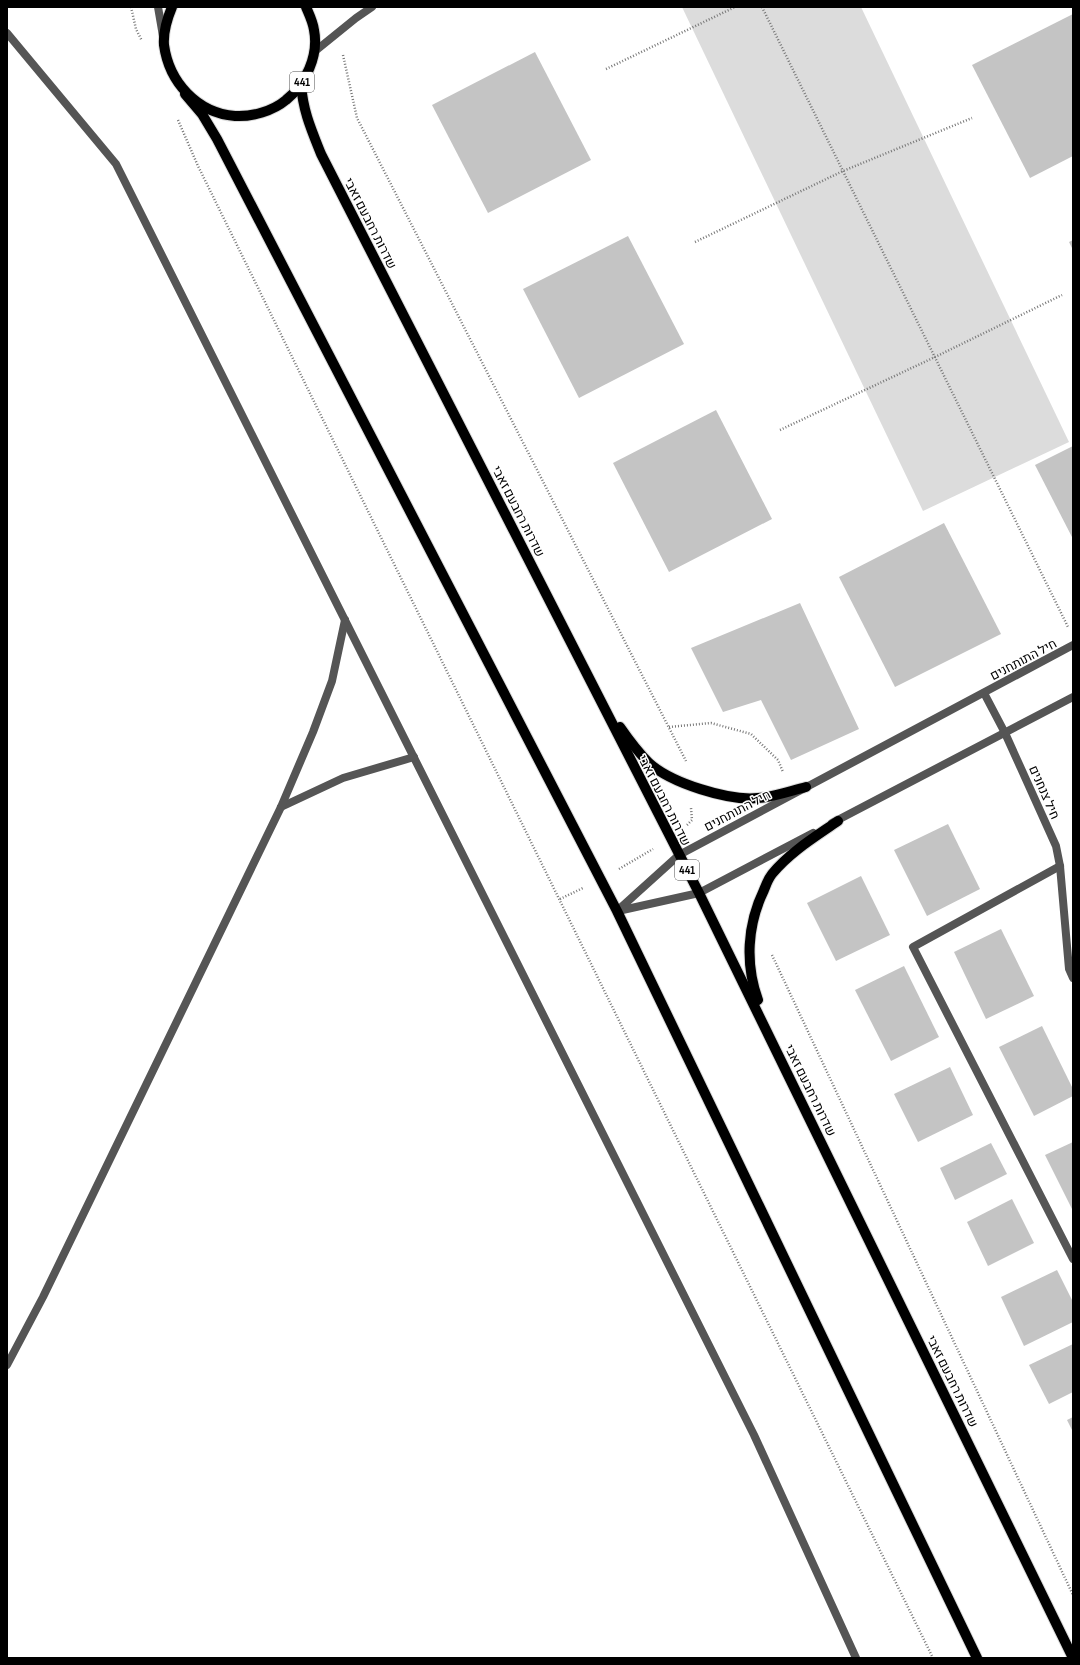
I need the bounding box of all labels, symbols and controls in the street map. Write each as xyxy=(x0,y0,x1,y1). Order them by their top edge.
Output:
road number: 441 xyxy=(290,72,314,92)
street label: שדרות רחבעם זאבי xyxy=(340,175,400,272)
street label: שדרות רחבעם זאבי xyxy=(488,463,548,560)
street label: חיל התותחנים xyxy=(987,636,1059,684)
street label: שדרות רחבעם זאבי xyxy=(634,752,694,849)
street label: חיל צנחנים xyxy=(1025,763,1063,822)
street label: חיל התותחנים xyxy=(701,787,773,835)
road number: 441 xyxy=(675,860,699,880)
street label: שדרות רחבעם זאבי xyxy=(781,1042,839,1139)
street label: שדרות רחבעם זאבי xyxy=(923,1333,981,1430)

